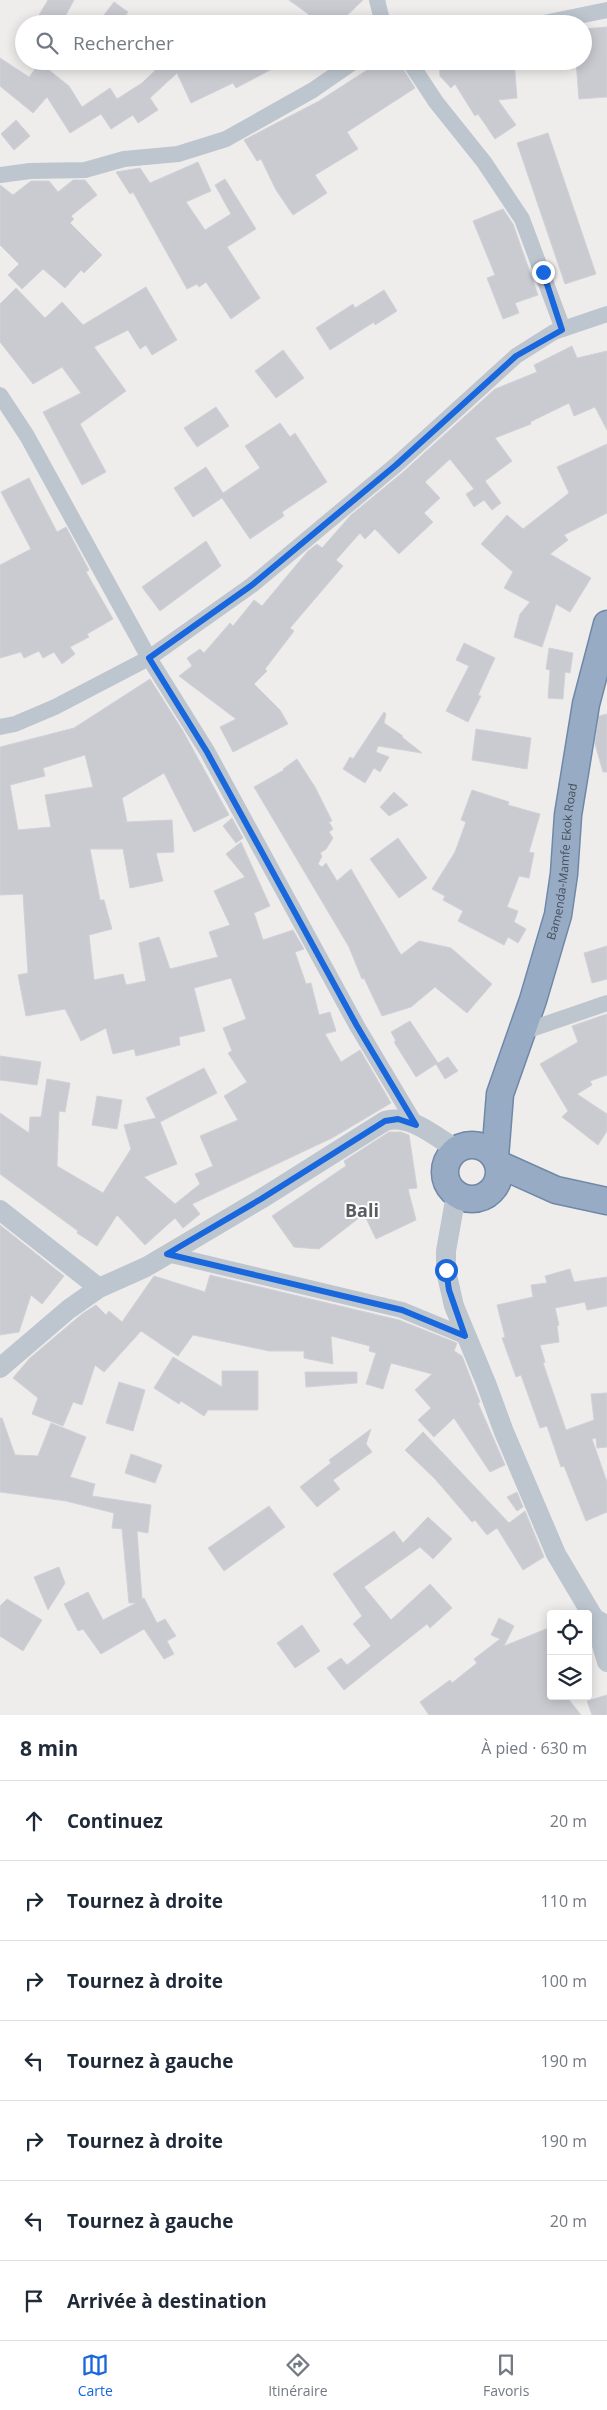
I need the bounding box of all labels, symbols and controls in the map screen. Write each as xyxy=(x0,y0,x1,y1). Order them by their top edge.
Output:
search box xyxy=(15,15,592,70)
icon: search xyxy=(33,29,61,57)
text: Rechercher xyxy=(73,30,174,56)
route end xyxy=(532,261,555,284)
street label: Bamenda-Mamfe Ekok Road xyxy=(542,782,581,942)
district label: Bali xyxy=(345,1198,379,1222)
route start xyxy=(435,1259,458,1282)
map controls xyxy=(547,1610,592,1700)
button: locate xyxy=(547,1610,592,1655)
button: layers xyxy=(547,1655,592,1700)
text: 8 min xyxy=(20,1734,78,1762)
text: À pied · 630 m xyxy=(481,1737,587,1759)
icon: ahead xyxy=(20,1807,48,1835)
text: Continuez xyxy=(67,1808,163,1834)
text: 20 m xyxy=(550,1810,587,1832)
icon: right xyxy=(20,1887,48,1915)
text: Tournez à droite xyxy=(67,1888,223,1914)
text: 110 m xyxy=(541,1890,587,1912)
icon: right xyxy=(20,1967,48,1995)
text: Tournez à droite xyxy=(67,1968,223,1994)
text: 100 m xyxy=(541,1970,587,1992)
icon: left xyxy=(20,2047,48,2075)
text: Tournez à gauche xyxy=(67,2048,233,2074)
text: 190 m xyxy=(541,2050,587,2072)
icon: right xyxy=(20,2127,48,2155)
text: Tournez à droite xyxy=(67,2128,223,2154)
text: 190 m xyxy=(541,2130,587,2152)
icon: left xyxy=(20,2207,48,2235)
text: Tournez à gauche xyxy=(67,2208,233,2234)
text: 20 m xyxy=(550,2210,587,2232)
icon: arrive xyxy=(20,2287,48,2315)
text: Arrivée à destination xyxy=(67,2288,267,2314)
tab: Carte xyxy=(78,2351,113,2400)
tab: Itinéraire xyxy=(268,2351,328,2400)
tab: Favoris xyxy=(483,2351,529,2400)

